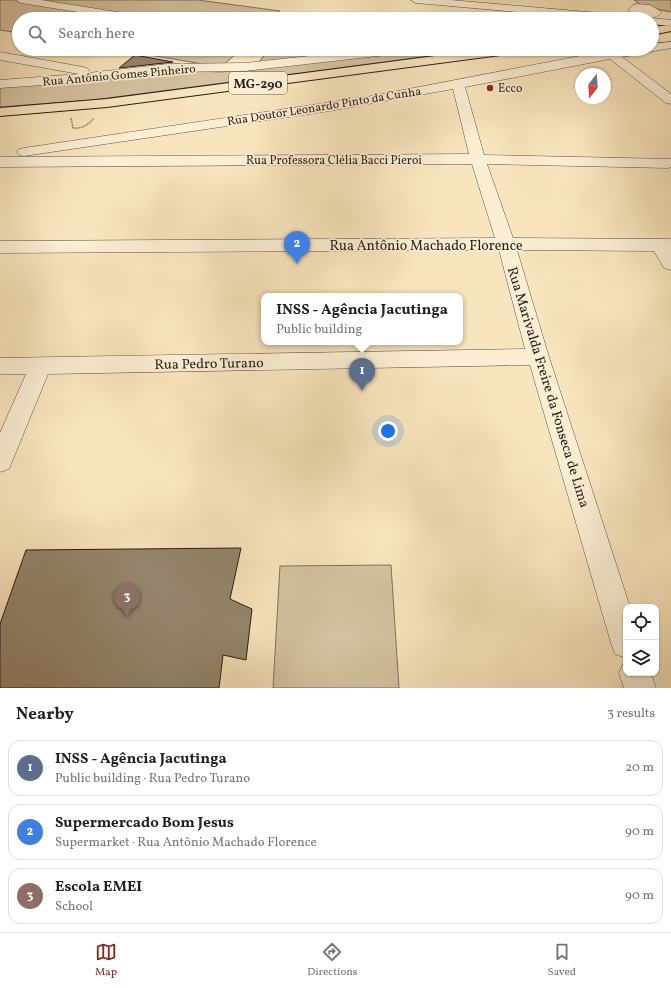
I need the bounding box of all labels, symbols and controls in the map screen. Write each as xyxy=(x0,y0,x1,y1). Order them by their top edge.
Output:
search box xyxy=(12,12,659,56)
icon: search xyxy=(26,23,48,45)
text: Search here xyxy=(58,24,135,45)
street label: Rua Antônio Gomes Pinheiro xyxy=(42,61,196,91)
north arrow xyxy=(575,68,611,104)
road number: MG-290 xyxy=(229,72,287,94)
place label: Ecco xyxy=(498,81,522,97)
marker: Ecco xyxy=(485,83,495,93)
street label: Rua Doutor Leonardo Pinto da Cunha xyxy=(226,84,422,130)
street label: Rua Professora Clélia Bacci Pieroi xyxy=(246,153,422,169)
pin: 2 xyxy=(284,231,310,264)
street label: Rua Antônio Machado Florence xyxy=(329,237,523,256)
street label: Rua Marivalda Freire da Fonseca de Lima xyxy=(502,265,593,510)
popup xyxy=(261,293,463,345)
text: INSS - Agência Jacutinga xyxy=(276,300,448,321)
text: Public building xyxy=(276,321,362,339)
street label: Rua Pedro Turano xyxy=(154,354,264,375)
pin: 1 xyxy=(349,358,375,391)
your location xyxy=(378,421,398,441)
pin: 3 xyxy=(114,584,140,617)
map controls xyxy=(623,604,659,676)
button: locate xyxy=(623,604,659,640)
button: layers xyxy=(623,640,659,676)
text: Nearby xyxy=(16,703,74,726)
text: 3 results xyxy=(607,705,655,723)
text: INSS - Agência Jacutinga xyxy=(55,749,227,770)
text: 1 xyxy=(27,759,33,777)
text: 20 m xyxy=(625,759,654,777)
text: Public building · Rua Pedro Turano xyxy=(55,770,250,788)
text: Supermercado Bom Jesus xyxy=(55,813,234,834)
text: 2 xyxy=(27,823,33,841)
text: 90 m xyxy=(625,823,654,841)
text: Supermarket · Rua Antônio Machado Florence xyxy=(55,834,317,852)
text: Escola EMEI xyxy=(55,877,142,898)
text: 3 xyxy=(27,887,33,905)
text: 90 m xyxy=(625,887,654,905)
text: School xyxy=(55,898,93,916)
tab: Map xyxy=(95,941,117,980)
tab: Directions xyxy=(307,941,358,980)
tab: Saved xyxy=(548,941,576,980)

